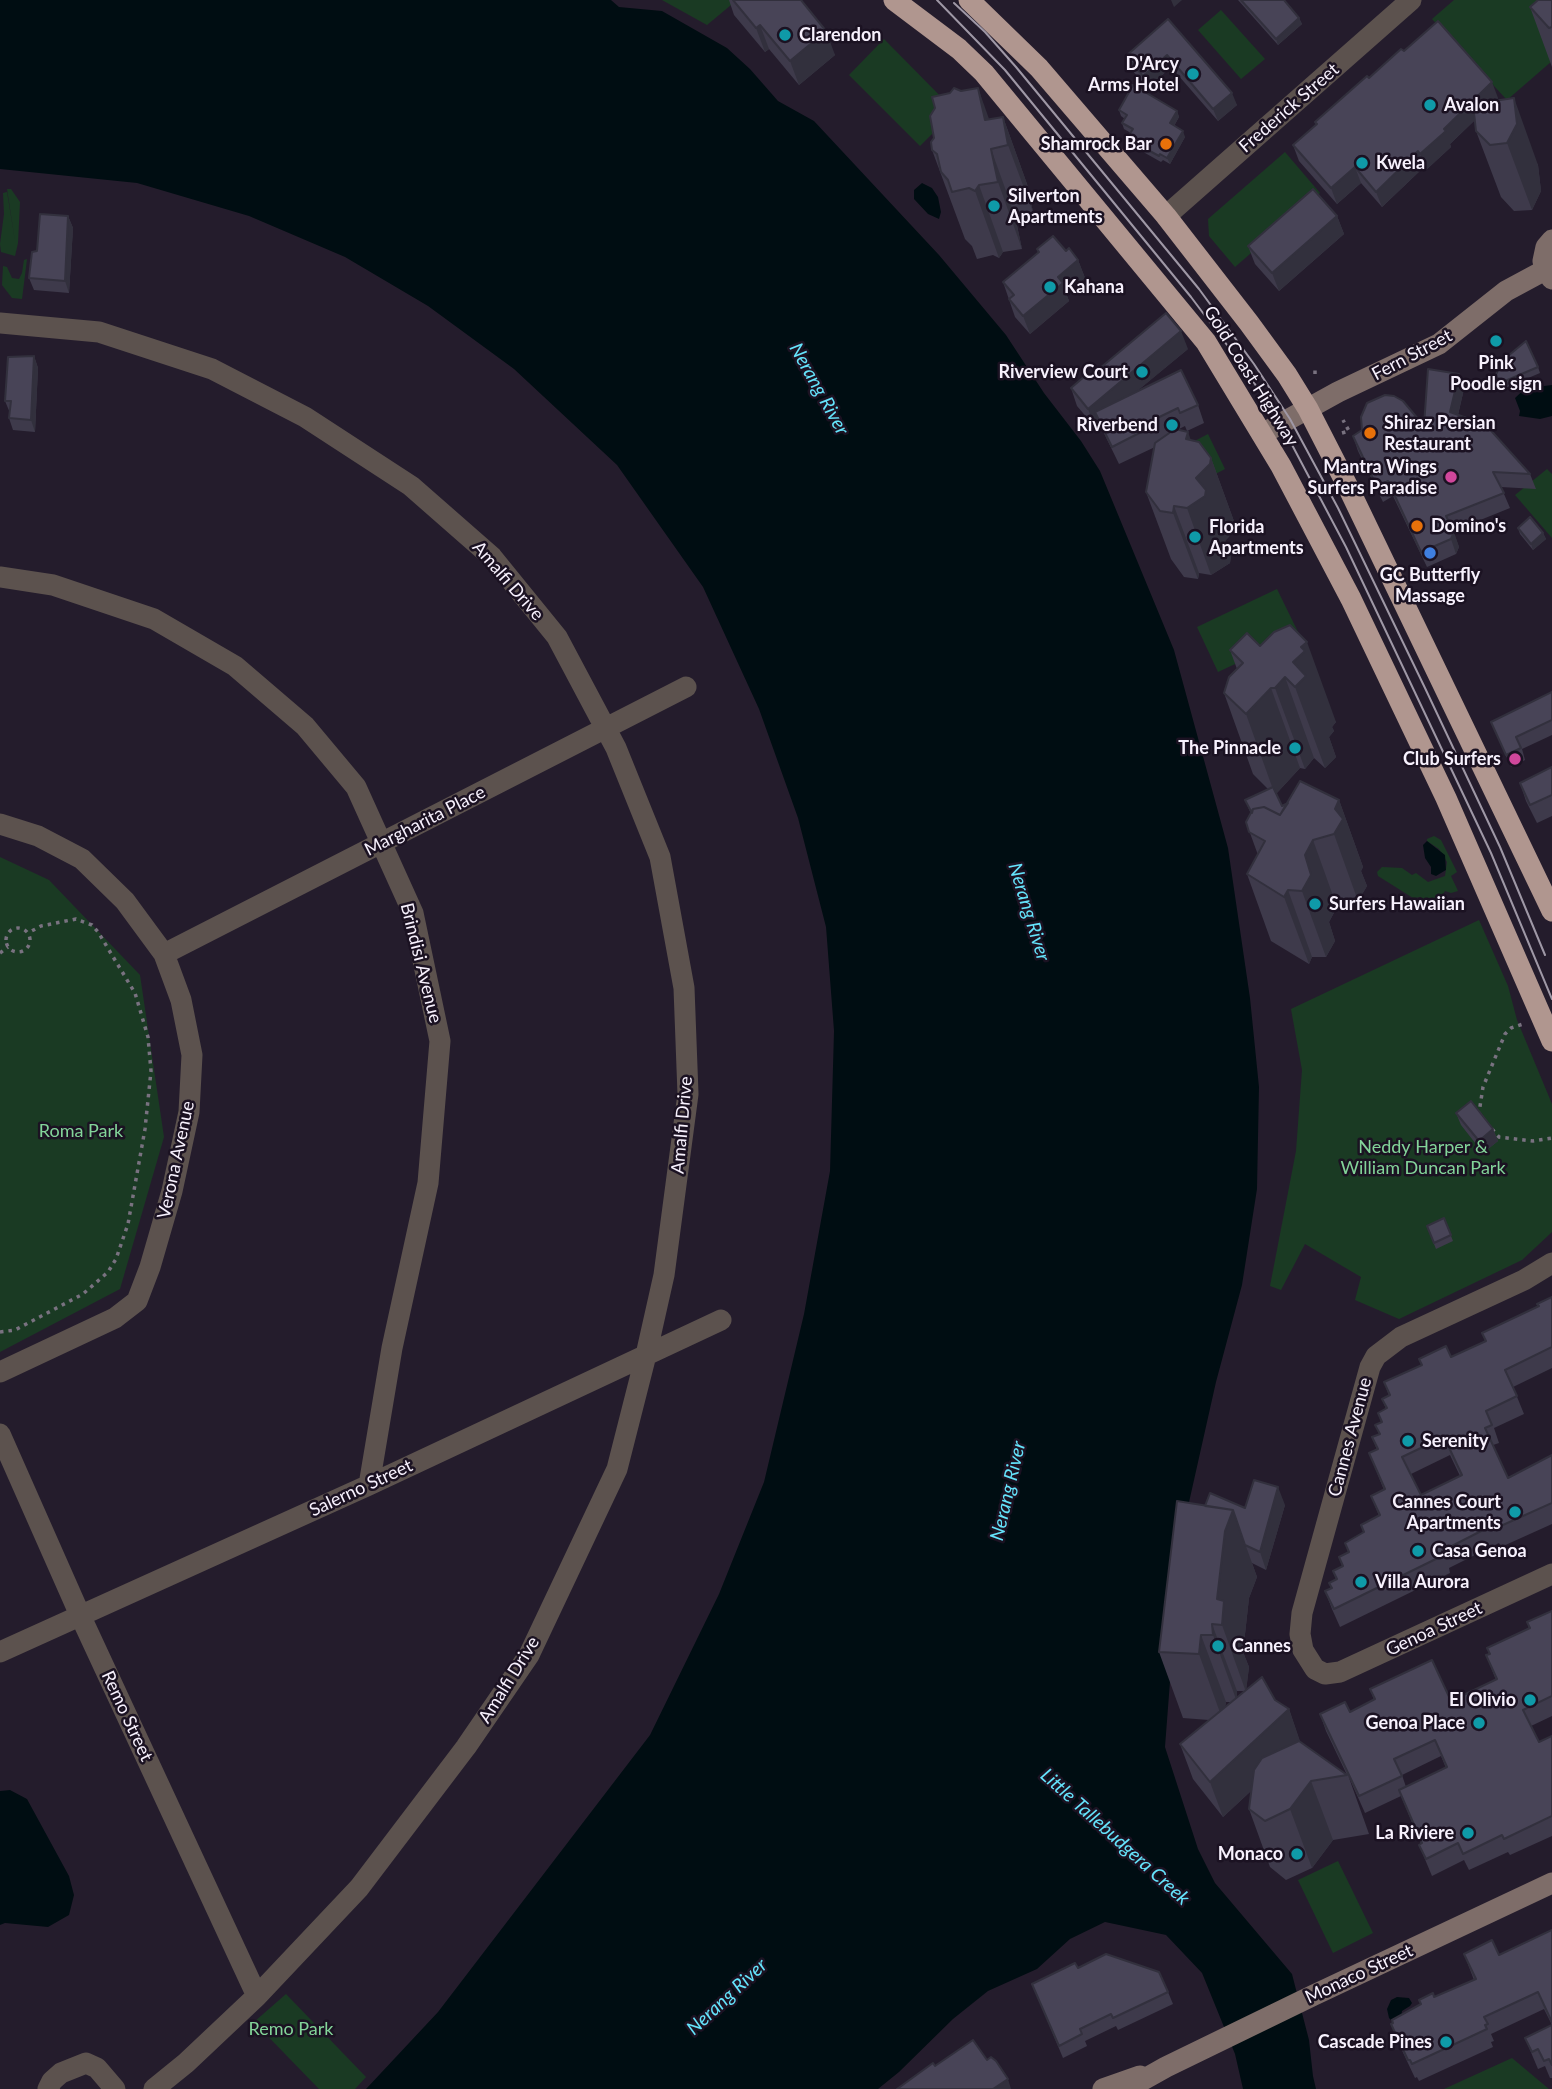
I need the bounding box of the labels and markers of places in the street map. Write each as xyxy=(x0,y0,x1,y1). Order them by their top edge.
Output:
place label: Clarendon xyxy=(799,24,881,46)
marker: Clarendon xyxy=(777,27,793,43)
place label: D'Arcy Arms Hotel xyxy=(1088,53,1179,96)
marker: D'Arcy Arms Hotel xyxy=(1185,66,1201,82)
place label: Avalon xyxy=(1444,94,1499,116)
marker: Avalon xyxy=(1422,97,1438,113)
place label: Shamrock Bar xyxy=(1041,133,1152,155)
marker: Shamrock Bar xyxy=(1158,136,1174,152)
place label: Kwela xyxy=(1376,152,1425,174)
marker: Kwela xyxy=(1354,155,1370,171)
place label: Silverton Apartments xyxy=(1008,185,1103,228)
marker: Silverton Apartments xyxy=(986,198,1002,214)
place label: Kahana xyxy=(1064,276,1124,298)
marker: Kahana xyxy=(1042,279,1058,295)
marker: Pink Poodle sign xyxy=(1488,333,1504,349)
place label: Pink Poodle sign xyxy=(1450,352,1542,394)
place label: Riverview Court xyxy=(998,361,1128,383)
marker: Riverview Court xyxy=(1134,364,1150,380)
place label: Shiraz Persian Restaurant xyxy=(1384,412,1496,454)
place label: Riverbend xyxy=(1076,414,1158,436)
marker: Riverbend xyxy=(1164,417,1180,433)
marker: Shiraz Persian Restaurant xyxy=(1362,425,1378,441)
place label: Mantra Wings Surfers Paradise xyxy=(1308,456,1437,498)
marker: Mantra Wings Surfers Paradise xyxy=(1443,469,1459,485)
place label: Domino's xyxy=(1431,515,1506,537)
place label: Florida Apartments xyxy=(1209,516,1304,558)
marker: Domino's xyxy=(1409,518,1425,534)
marker: Florida Apartments xyxy=(1187,529,1203,545)
marker: GC Butterfly Massage xyxy=(1422,545,1438,561)
place label: GC Butterfly Massage xyxy=(1380,564,1480,606)
place label: The Pinnacle xyxy=(1178,737,1281,759)
marker: The Pinnacle xyxy=(1287,740,1303,756)
place label: Club Surfers xyxy=(1403,748,1501,770)
marker: Club Surfers xyxy=(1507,751,1523,767)
place label: Surfers Hawaiian xyxy=(1329,893,1465,915)
marker: Surfers Hawaiian xyxy=(1307,896,1323,912)
place label: Serenity xyxy=(1422,1430,1488,1452)
marker: Serenity xyxy=(1400,1433,1416,1449)
place label: Cannes Court Apartments xyxy=(1392,1491,1501,1534)
marker: Cannes Court Apartments xyxy=(1507,1504,1523,1520)
place label: Casa Genoa xyxy=(1432,1540,1527,1562)
marker: Casa Genoa xyxy=(1410,1543,1426,1559)
place label: Villa Aurora xyxy=(1375,1571,1469,1593)
marker: Villa Aurora xyxy=(1353,1574,1369,1590)
place label: Cannes xyxy=(1232,1635,1291,1657)
marker: Cannes xyxy=(1210,1638,1226,1654)
place label: El Olivio xyxy=(1449,1689,1516,1711)
marker: El Olivio xyxy=(1522,1692,1538,1708)
place label: Genoa Place xyxy=(1366,1712,1465,1734)
marker: Genoa Place xyxy=(1471,1715,1487,1731)
place label: La Riviere xyxy=(1375,1822,1454,1844)
marker: La Riviere xyxy=(1460,1825,1476,1841)
place label: Monaco xyxy=(1218,1843,1283,1865)
marker: Monaco xyxy=(1289,1846,1305,1862)
place label: Cascade Pines xyxy=(1318,2031,1432,2053)
marker: Cascade Pines xyxy=(1438,2034,1454,2050)

